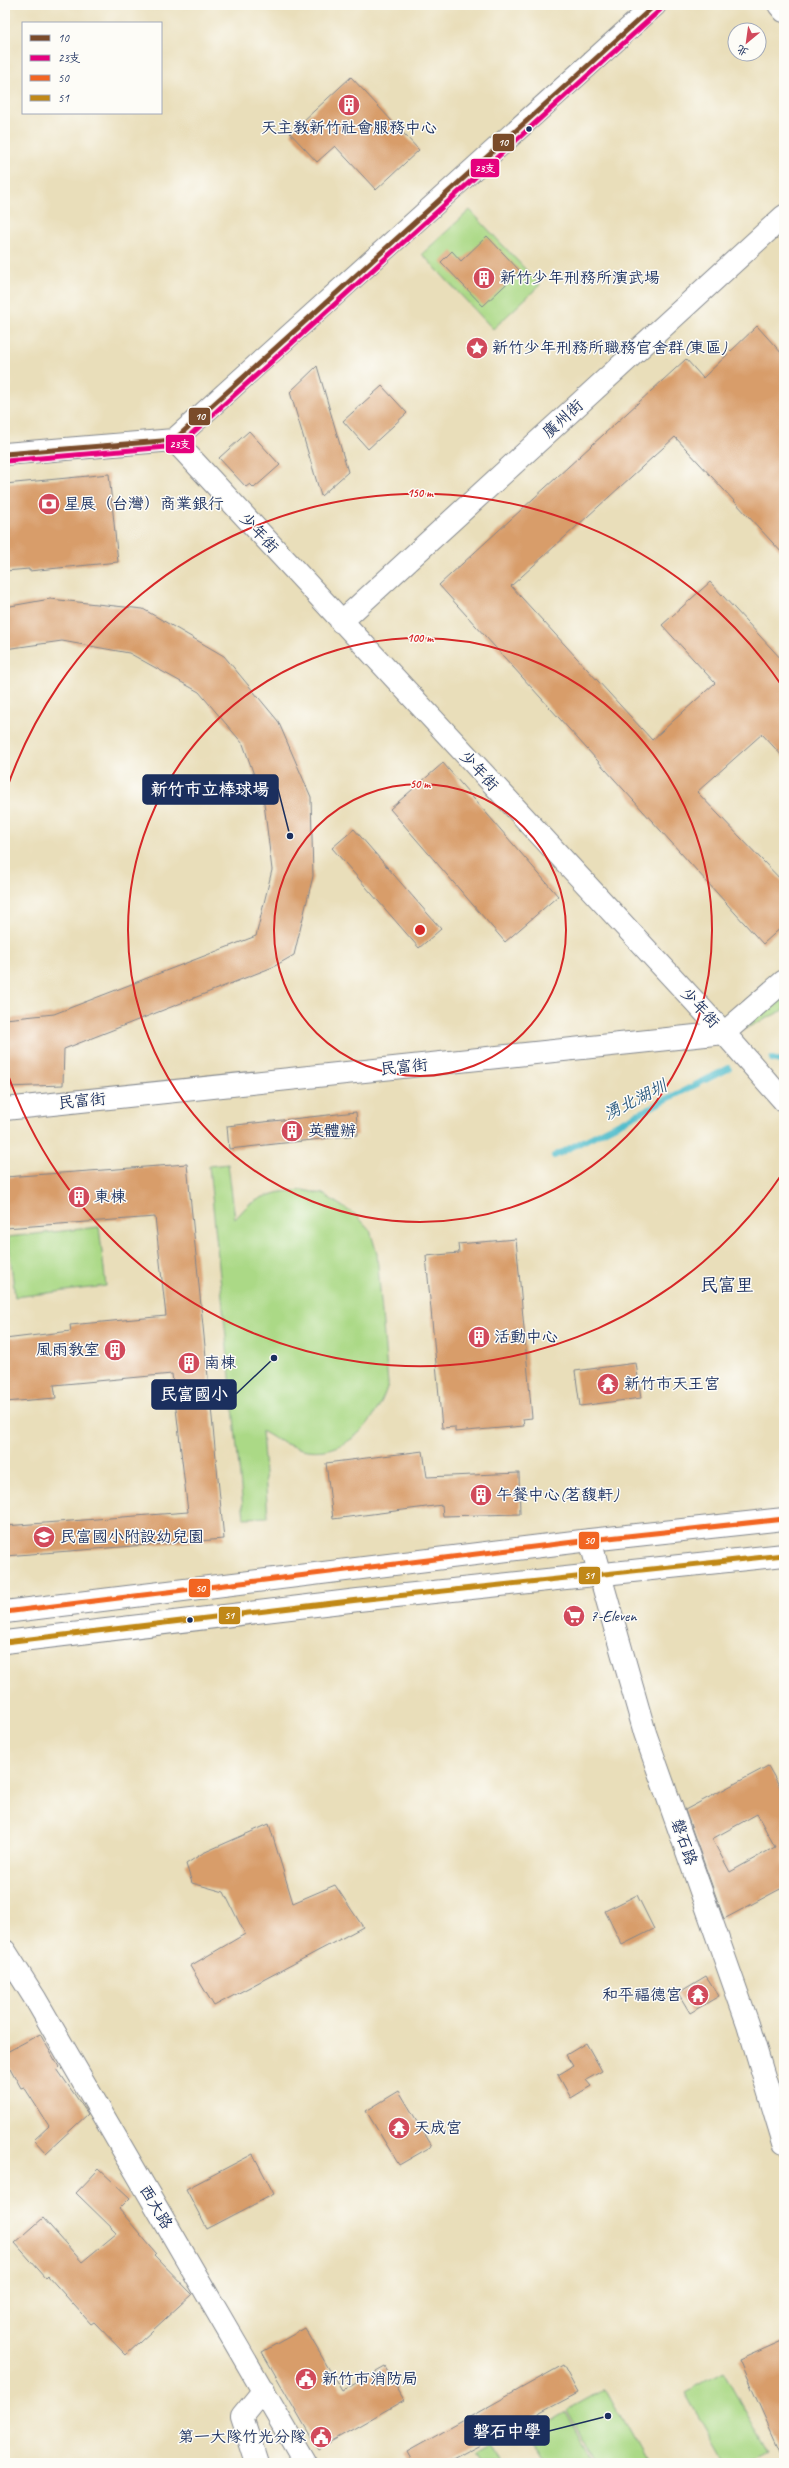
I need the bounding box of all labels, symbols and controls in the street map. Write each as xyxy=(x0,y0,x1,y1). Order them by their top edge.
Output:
legend xyxy=(22,22,162,114)
north arrow xyxy=(727,22,767,62)
text: 10 xyxy=(58,30,70,46)
text: 北 xyxy=(734,42,750,60)
text: 23支 xyxy=(58,50,81,66)
text: 50 xyxy=(58,70,70,86)
text: 51 xyxy=(58,90,69,106)
building icon: 天主教新竹社會服務中心 xyxy=(336,92,362,118)
place label: 天主教新竹社會服務中心 xyxy=(261,118,437,138)
unlabelled marker xyxy=(524,124,534,134)
line badge: 10 xyxy=(492,133,515,152)
text: 10 xyxy=(498,135,509,149)
line badge: 23支 xyxy=(470,158,500,178)
text: 23支 xyxy=(475,161,495,175)
building icon: 新竹少年刑務所演武場 xyxy=(471,265,497,291)
place label: 新竹少年刑務所演武場 xyxy=(500,268,660,288)
place icon: 新竹少年刑務所職務官舍群(東區) xyxy=(464,335,490,361)
place label: 新竹少年刑務所職務官舍群(東區) xyxy=(492,338,727,358)
street label: 廣州街 xyxy=(538,396,588,442)
line badge: 10 xyxy=(188,407,211,426)
text: 10 xyxy=(195,409,206,423)
line badge: 23支 xyxy=(165,434,195,454)
text: 23支 xyxy=(170,437,190,451)
text: 150 m xyxy=(407,485,434,501)
bank icon: 星展（台灣）商業銀行 xyxy=(36,491,62,517)
place label: 星展（台灣）商業銀行 xyxy=(64,494,224,514)
street label: 少年街 xyxy=(235,509,283,557)
text: 100 m xyxy=(407,630,434,646)
street label: 少年街 xyxy=(455,747,503,795)
callout: 新竹市立棒球場 xyxy=(143,775,278,804)
text: 50 m xyxy=(410,776,431,792)
text: 新竹市立棒球場 xyxy=(151,779,270,800)
centre of rings xyxy=(413,923,427,937)
street label: 少年街 xyxy=(676,984,724,1032)
street label: 民富街 xyxy=(379,1055,429,1079)
water label: 湧北湖圳 xyxy=(600,1074,672,1125)
street label: 民富街 xyxy=(57,1089,107,1113)
building icon: 英體辦 xyxy=(279,1118,305,1144)
place label: 英體辦 xyxy=(308,1121,356,1141)
building icon: 東棟 xyxy=(66,1184,92,1210)
place label: 東棟 xyxy=(94,1187,127,1207)
district label: 民富里 xyxy=(700,1274,754,1296)
building icon: 活動中心 xyxy=(466,1324,492,1350)
place label: 活動中心 xyxy=(494,1327,558,1347)
building icon: 風雨教室 xyxy=(102,1337,128,1363)
place label: 風雨教室 xyxy=(36,1340,100,1360)
building icon: 南棟 xyxy=(176,1350,202,1376)
place label: 南棟 xyxy=(204,1353,237,1373)
temple icon: 新竹市天王宮 xyxy=(595,1371,621,1397)
place label: 新竹市天王宮 xyxy=(624,1374,720,1394)
callout: 民富國小 xyxy=(152,1380,236,1409)
text: 民富國小 xyxy=(160,1384,228,1405)
building icon: 午餐中心(茗馥軒) xyxy=(468,1482,494,1508)
place label: 午餐中心(茗馥軒) xyxy=(496,1485,619,1505)
school or university icon: 民富國小附設幼兒園 xyxy=(31,1524,57,1550)
place label: 民富國小附設幼兒園 xyxy=(60,1527,204,1547)
line badge: 50 xyxy=(578,1531,600,1550)
text: 50 xyxy=(584,1533,595,1547)
line badge: 51 xyxy=(578,1566,601,1585)
text: 51 xyxy=(584,1568,595,1582)
line badge: 50 xyxy=(188,1578,211,1598)
text: 50 xyxy=(195,1581,206,1595)
supermarket icon: 7-Eleven xyxy=(561,1603,587,1629)
line badge: 51 xyxy=(218,1606,241,1625)
place label: 7-Eleven xyxy=(590,1606,637,1626)
text: 51 xyxy=(224,1608,235,1622)
unlabelled marker xyxy=(185,1615,195,1625)
street label: 磐石路 xyxy=(667,1816,701,1868)
temple icon: 和平福德宮 xyxy=(685,1982,711,2008)
place label: 和平福德宮 xyxy=(602,1985,682,2005)
temple icon: 天成宮 xyxy=(386,2115,412,2141)
place label: 天成宮 xyxy=(414,2118,462,2138)
street label: 西大路 xyxy=(135,2181,177,2233)
public building icon: 新竹市消防局 xyxy=(293,2366,319,2392)
place label: 新竹市消防局 xyxy=(322,2369,418,2389)
callout: 磐石中學 xyxy=(465,2416,549,2445)
text: 磐石中學 xyxy=(473,2421,541,2442)
public building icon: 第一大隊竹光分隊 xyxy=(308,2424,334,2450)
place label: 第一大隊竹光分隊 xyxy=(178,2427,306,2447)

